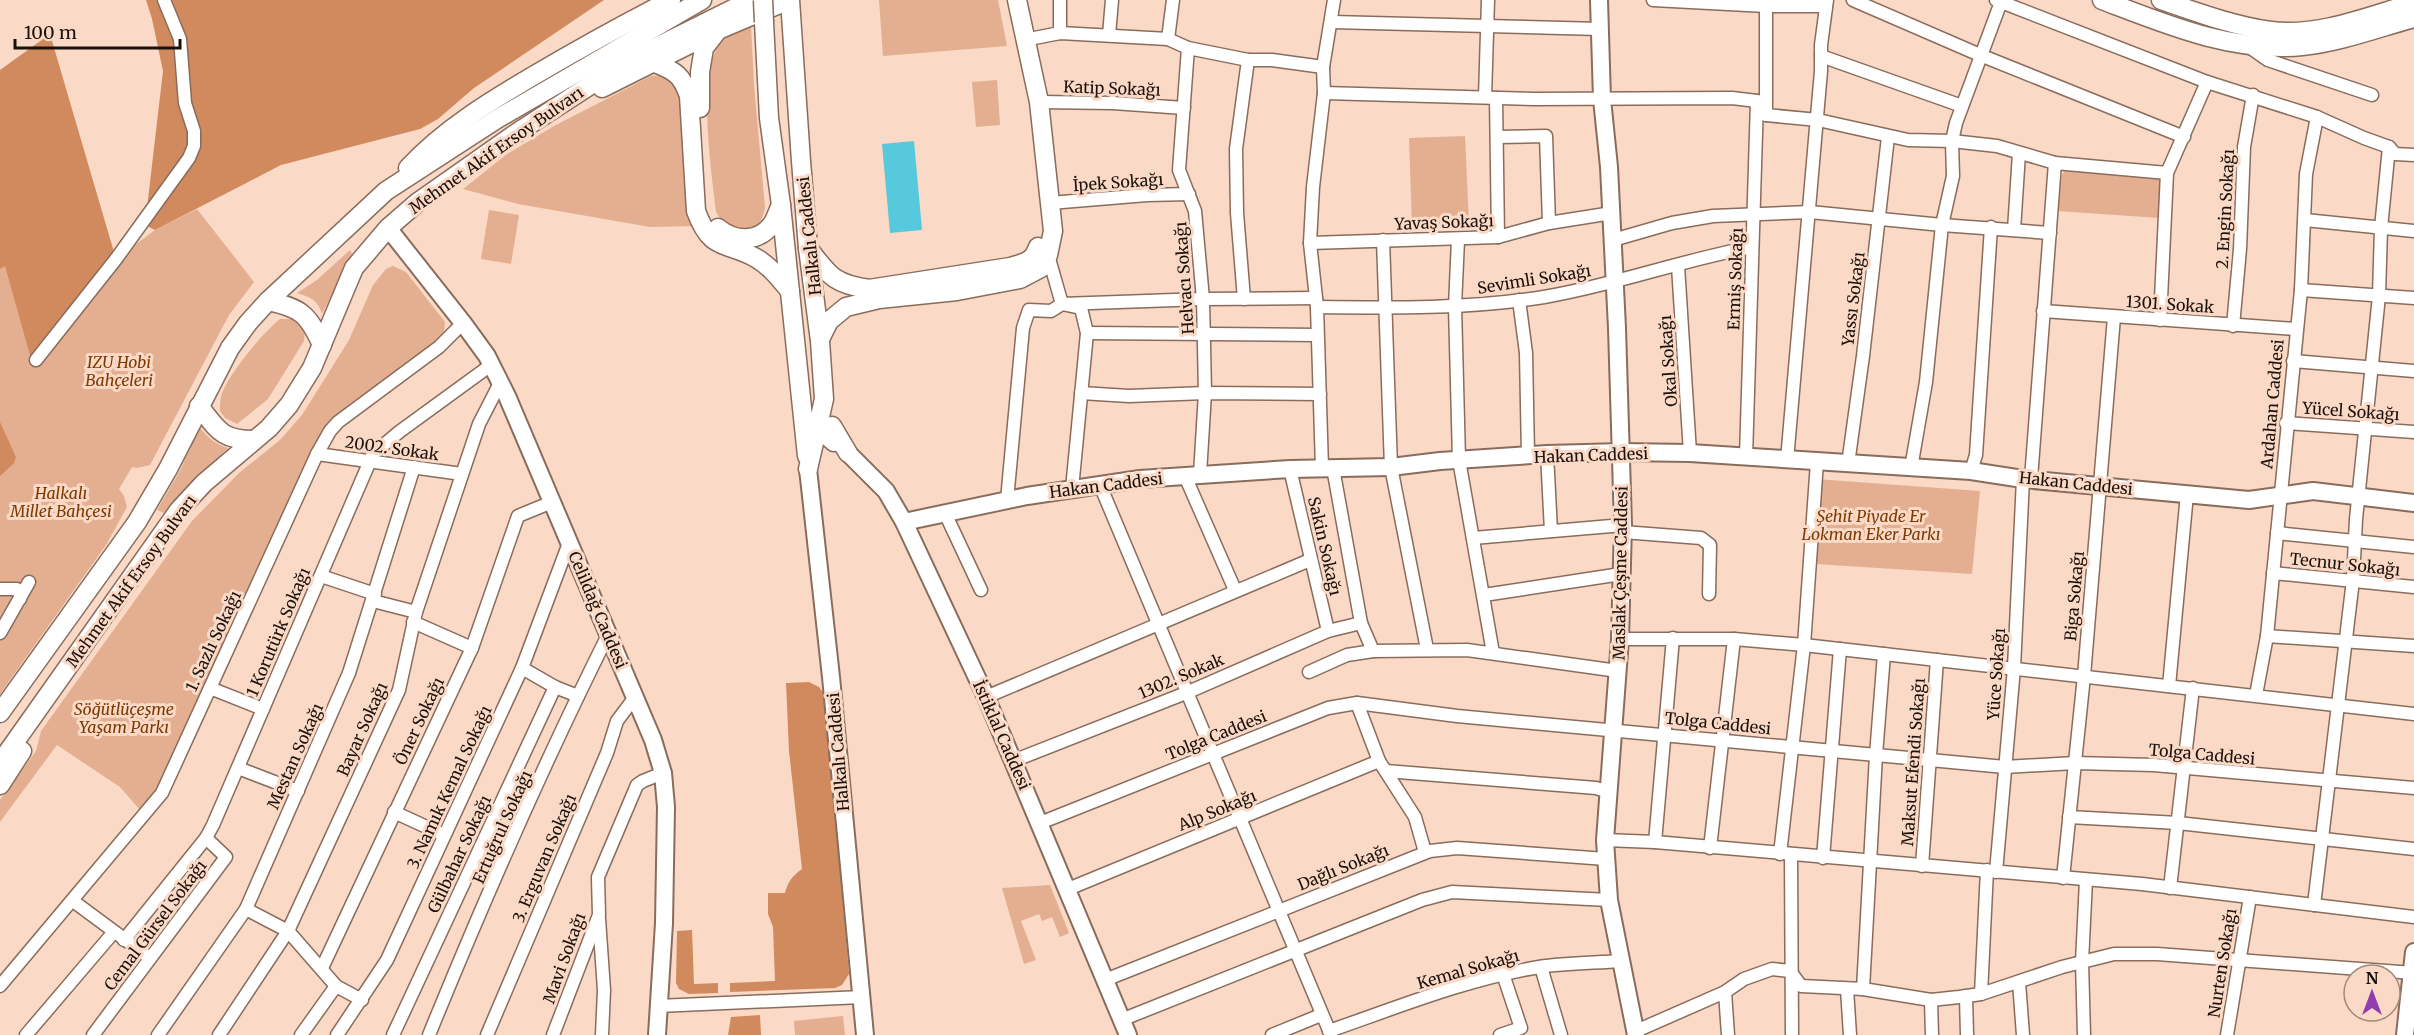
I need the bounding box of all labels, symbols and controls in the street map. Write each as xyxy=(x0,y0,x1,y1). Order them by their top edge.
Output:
scale bar xyxy=(15,12,180,50)
text: 100 m xyxy=(24,21,77,44)
street label: Katip Sokağı xyxy=(1063,76,1161,100)
street label: Mehmet Akif Ersoy Bulvarı xyxy=(405,82,587,218)
street label: 2. Engin Sokağı xyxy=(2212,149,2238,269)
street label: İpek Sokağı xyxy=(1072,169,1164,195)
street label: Halkalı Caddesi xyxy=(793,176,825,296)
street label: Yavaş Sokağı xyxy=(1393,210,1494,234)
street label: Helvacı Sokağı xyxy=(1170,221,1198,335)
street label: Ermiş Sokağı xyxy=(1723,227,1747,331)
street label: Yassı Sokağı xyxy=(1837,251,1869,348)
street label: Sevimli Sokağı xyxy=(1476,260,1592,298)
street label: 1301. Sokak xyxy=(2125,291,2216,317)
street label: Okal Sokağı xyxy=(1655,315,1681,407)
street label: Ardahan Caddesi xyxy=(2256,338,2288,471)
park label: IZU Hobi Bahçeleri xyxy=(85,352,153,390)
street label: Yücel Sokağı xyxy=(2301,398,2400,424)
street label: 2002. Sokak xyxy=(344,432,441,465)
street label: Hakan Caddesi xyxy=(1533,443,1649,467)
street label: Hakan Caddesi xyxy=(2018,467,2134,499)
street label: Hakan Caddesi xyxy=(1048,468,1164,502)
park label: Halkalı Millet Bahçesi xyxy=(9,483,112,521)
street label: Maslak Çeşme Caddesi xyxy=(1608,486,1632,660)
street label: Mehmet Akif Ersoy Bulvarı xyxy=(62,491,200,671)
street label: Sakin Sokağı xyxy=(1304,495,1346,597)
park label: Şehit Piyade Er Lokman Eker Parkı xyxy=(1802,506,1940,544)
street label: Celildağ Caddesi xyxy=(564,548,632,672)
street label: Tecnur Sokağı xyxy=(2289,548,2401,580)
street label: Biga Sokağı xyxy=(2060,550,2088,642)
street label: 1 Korutürk Sokağı xyxy=(242,565,314,699)
street label: 1. Sazlı Sokağı xyxy=(181,588,245,694)
street label: Yüce Sokağı xyxy=(1983,627,2009,722)
street label: 1302. Sokak xyxy=(1135,649,1227,703)
street label: Öner Sokağı xyxy=(390,674,448,768)
street label: İstiklal Caddesi xyxy=(969,677,1035,793)
street label: Maksut Efendi Sokağı xyxy=(1897,677,1929,847)
street label: Bayar Sokağı xyxy=(332,679,392,779)
street label: Halkalı Caddesi xyxy=(823,692,853,812)
park label: Söğütlüçeşme Yaşam Parkı xyxy=(74,699,174,737)
street label: Mestan Sokağı xyxy=(263,700,327,812)
street label: 3. Namık Kemal Sokağı xyxy=(402,702,496,872)
street label: Tolga Caddesi xyxy=(1163,706,1269,764)
street label: Tolga Caddesi xyxy=(1664,707,1772,739)
street label: Tolga Caddesi xyxy=(2148,739,2256,769)
street label: Ertuğrul Sokağı xyxy=(468,767,536,887)
street label: Alp Sokağı xyxy=(1174,785,1259,835)
street label: 3. Erguvan Sokağı xyxy=(508,791,580,925)
street label: Gülbahar Sokağı xyxy=(423,792,495,916)
street label: Dağlı Sokağı xyxy=(1294,840,1392,894)
street label: Cemal Gürsel Sokağı xyxy=(99,856,211,994)
street label: Nurten Sokağı xyxy=(2203,907,2241,1019)
street label: Mavi Sokağı xyxy=(538,910,590,1006)
street label: Kemal Sokağı xyxy=(1415,945,1521,993)
north arrow xyxy=(2342,963,2402,1023)
text: N xyxy=(2366,968,2379,988)

